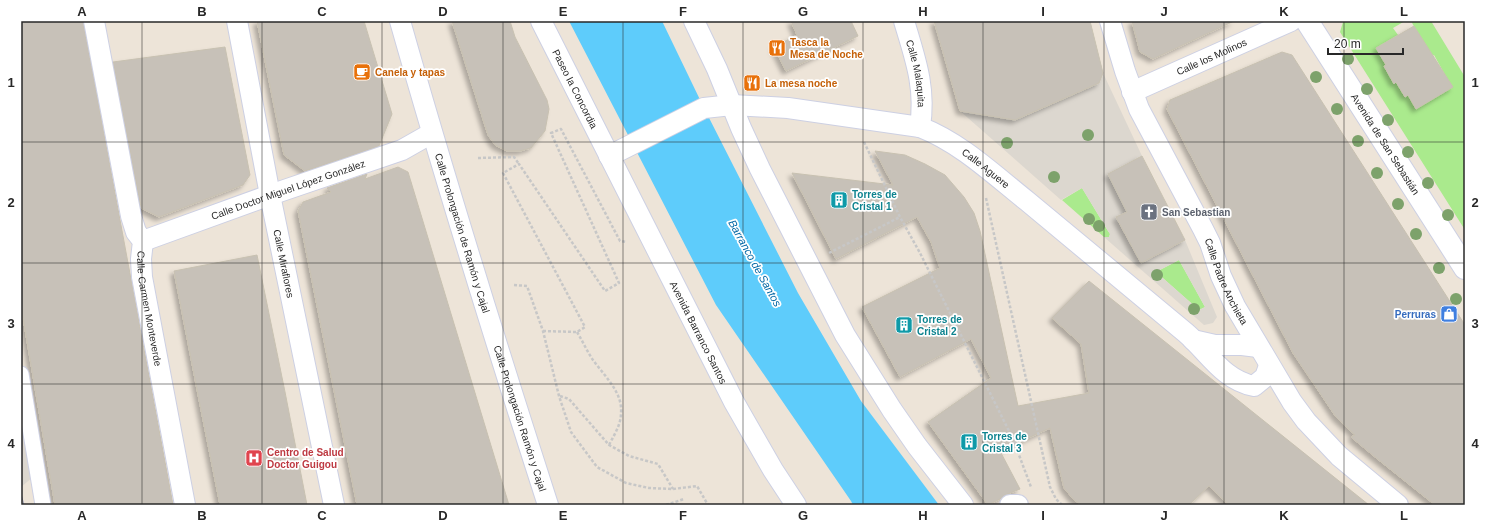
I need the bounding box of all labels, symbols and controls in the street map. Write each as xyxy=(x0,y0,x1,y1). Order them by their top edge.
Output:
text: A xyxy=(77,4,87,19)
text: B xyxy=(197,4,207,19)
text: C xyxy=(317,4,327,19)
text: D xyxy=(438,4,448,19)
text: E xyxy=(559,4,568,19)
text: F xyxy=(679,4,687,19)
text: G xyxy=(798,4,808,19)
text: H xyxy=(918,4,928,19)
text: I xyxy=(1041,4,1045,19)
text: J xyxy=(1160,4,1168,19)
text: K xyxy=(1279,4,1289,19)
text: L xyxy=(1400,4,1408,19)
scale bar xyxy=(1328,30,1403,56)
place label: Tasca la Mesa de Noche xyxy=(790,37,863,60)
street label: Calle los Molinos xyxy=(1175,37,1248,77)
text: 20 m xyxy=(1334,37,1361,51)
restaurant icon: Tasca la Mesa de Noche xyxy=(767,38,787,58)
street label: Calle Malaquita xyxy=(904,38,927,108)
street label: Paseo la Concordia xyxy=(550,48,600,131)
cafe icon: Canela y tapas xyxy=(352,62,372,82)
place label: Canela y tapas xyxy=(375,67,445,78)
restaurant icon: La mesa noche xyxy=(742,73,762,93)
text: 1 xyxy=(7,75,15,90)
text: 1 xyxy=(1471,75,1479,90)
place label: La mesa noche xyxy=(765,78,838,89)
street label: Avenida de San Sebastián xyxy=(1349,92,1422,197)
street label: Calle Aguere xyxy=(960,146,1012,191)
street label: Calle Prolongación de Ramón y Cajal xyxy=(433,152,492,314)
street label: Calle Doctor Miguel López González xyxy=(210,158,367,222)
place label: Torres de Cristal 1 xyxy=(852,189,897,212)
building icon: Torres de Cristal 1 xyxy=(829,190,849,210)
text: 2 xyxy=(7,195,15,210)
text: 2 xyxy=(1471,195,1479,210)
church icon: San Sebastian xyxy=(1139,202,1159,222)
place label: San Sebastian xyxy=(1162,207,1230,218)
water label: Barranco de Santos xyxy=(726,218,784,309)
street label: Calle Miraflores xyxy=(271,228,296,299)
street label: Calle Padre Anchieta xyxy=(1202,236,1250,327)
street label: Calle Carmen Monteverde xyxy=(135,250,164,368)
street label: Avenida Barranco Santos xyxy=(668,280,729,386)
shop icon: Perruras xyxy=(1439,304,1459,324)
place label: Perruras xyxy=(1395,309,1436,320)
place label: Torres de Cristal 2 xyxy=(917,314,962,337)
building icon: Torres de Cristal 2 xyxy=(894,315,914,335)
text: 3 xyxy=(7,316,15,331)
text: 3 xyxy=(1471,316,1479,331)
street label: Calle Prolongación Ramón y Cajal xyxy=(491,344,548,493)
place label: Torres de Cristal 3 xyxy=(982,431,1027,454)
building icon: Torres de Cristal 3 xyxy=(959,432,979,452)
text: 4 xyxy=(7,436,15,451)
text: 4 xyxy=(1471,436,1479,451)
place label: Centro de Salud Doctor Guigou xyxy=(267,447,344,470)
hospital icon: Centro de Salud Doctor Guigou xyxy=(244,448,264,468)
text: A xyxy=(77,508,87,523)
text: B xyxy=(197,508,207,523)
text: C xyxy=(317,508,327,523)
text: D xyxy=(438,508,448,523)
text: E xyxy=(559,508,568,523)
text: F xyxy=(679,508,687,523)
text: G xyxy=(798,508,808,523)
text: H xyxy=(918,508,928,523)
text: I xyxy=(1041,508,1045,523)
text: J xyxy=(1160,508,1168,523)
text: K xyxy=(1279,508,1289,523)
text: L xyxy=(1400,508,1408,523)

